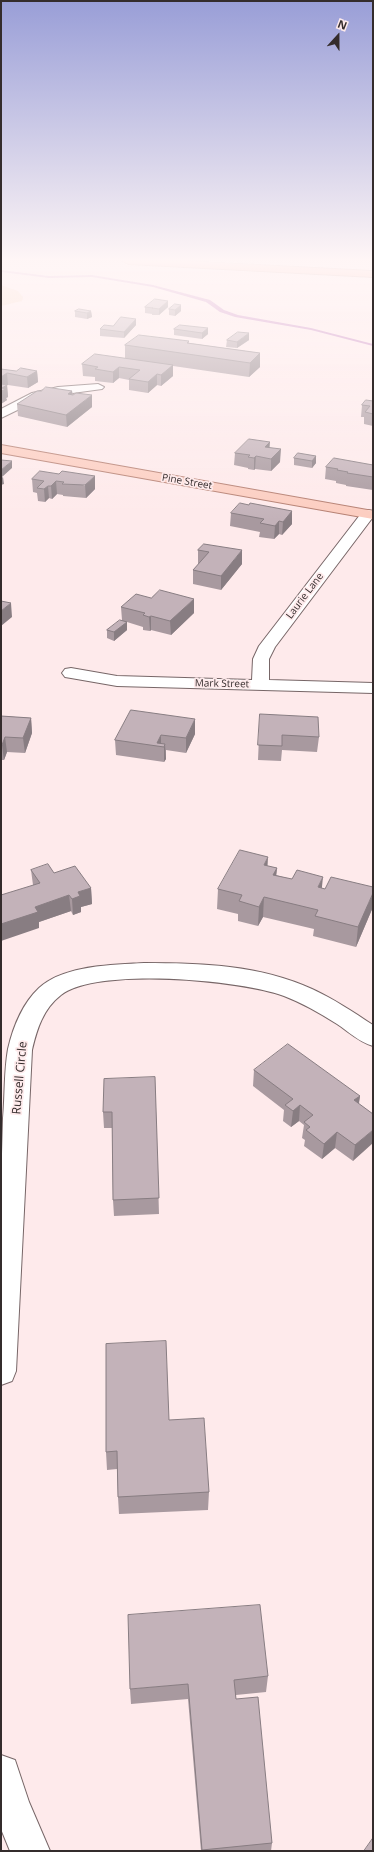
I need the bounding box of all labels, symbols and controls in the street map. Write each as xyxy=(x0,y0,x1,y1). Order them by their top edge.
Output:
north arrow xyxy=(318,16,358,56)
text: N xyxy=(336,16,349,33)
street label: Pine Street xyxy=(161,472,213,492)
street label: Laurie Lane xyxy=(284,571,326,621)
street label: Mark Street xyxy=(195,678,249,690)
street label: Russell Circle xyxy=(10,1041,30,1115)

